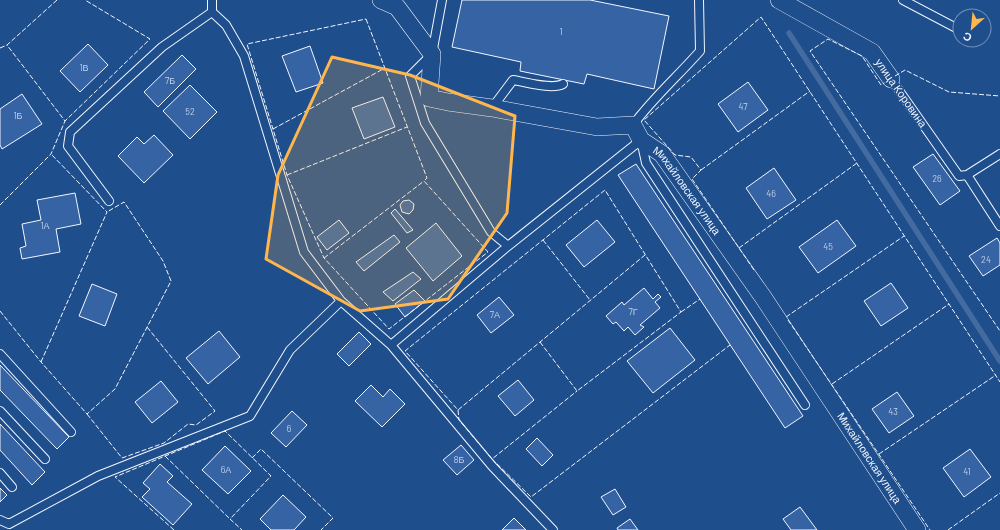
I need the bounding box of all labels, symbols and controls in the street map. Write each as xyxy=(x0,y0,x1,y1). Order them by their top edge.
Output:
north arrow xyxy=(952,8,992,48)
house number: 1 xyxy=(559,26,563,37)
text: С xyxy=(961,30,974,45)
street label: улица Коровина xyxy=(873,56,931,130)
house number: 1В xyxy=(79,62,89,73)
house number: 7Б xyxy=(165,75,175,86)
house number: 47 xyxy=(739,101,748,112)
house number: 52 xyxy=(185,106,195,117)
house number: 1Б xyxy=(13,110,23,121)
street label: Михайловская улица xyxy=(651,143,724,238)
house number: 26 xyxy=(932,173,942,184)
house number: 46 xyxy=(766,188,776,199)
house number: 1А xyxy=(40,220,50,231)
house number: 45 xyxy=(823,241,833,252)
house number: 24 xyxy=(981,254,991,265)
house number: 7Г xyxy=(628,306,638,317)
house number: 7А xyxy=(490,309,500,320)
house number: 43 xyxy=(888,406,898,417)
street label: Михайловская улица xyxy=(835,410,905,506)
house number: 6 xyxy=(287,423,292,434)
house number: 8Б xyxy=(454,454,464,465)
house number: 6А xyxy=(221,464,231,475)
house number: 41 xyxy=(963,466,971,477)

